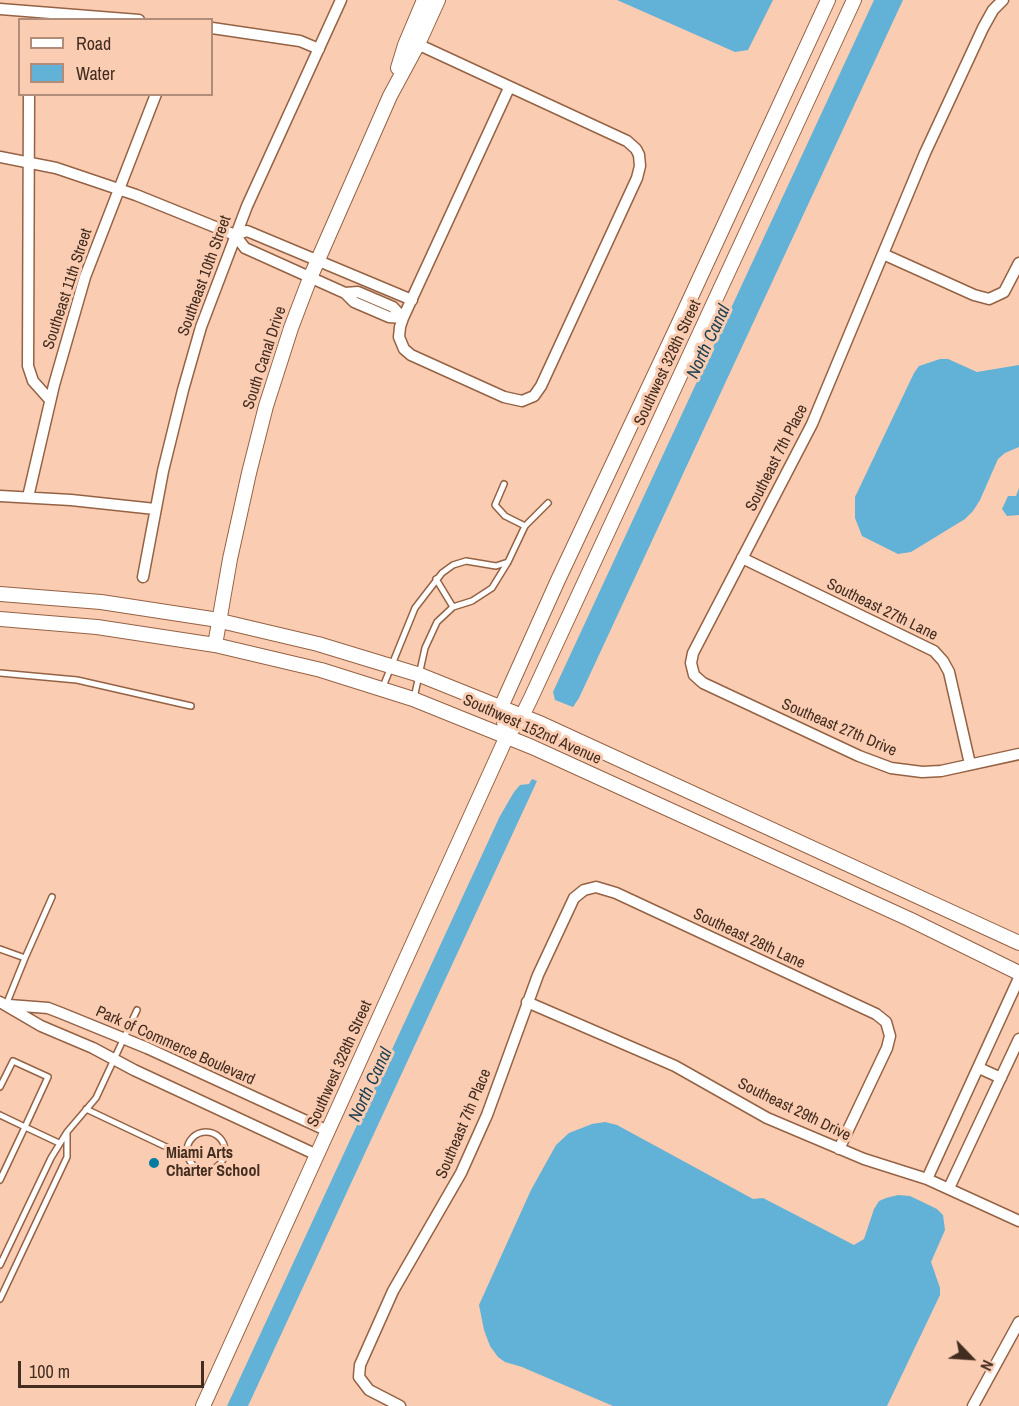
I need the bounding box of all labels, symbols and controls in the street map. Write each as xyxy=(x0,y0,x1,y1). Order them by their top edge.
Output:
legend xyxy=(18,18,213,96)
text: Road xyxy=(76,31,111,56)
text: Water xyxy=(76,61,115,86)
street label: Southeast 10th Street xyxy=(174,213,236,339)
street label: Southeast 11th Street xyxy=(39,226,97,352)
street label: Southwest 328th Street xyxy=(630,297,706,429)
water label: North Canal xyxy=(683,302,735,382)
street label: South Canal Drive xyxy=(239,304,291,412)
street label: Southeast 7th Place xyxy=(742,401,812,515)
street label: Southeast 27th Lane xyxy=(823,575,941,645)
street label: Southwest 152nd Avenue xyxy=(460,691,604,769)
street label: Southeast 27th Drive xyxy=(779,695,899,761)
street label: Southeast 28th Lane xyxy=(690,905,808,973)
street label: Southwest 328th Street xyxy=(303,998,377,1130)
street label: Park of Commerce Boulevard xyxy=(92,1002,258,1090)
water label: North Canal xyxy=(345,1045,397,1125)
street label: Southeast 7th Place xyxy=(432,1066,496,1182)
street label: Southeast 29th Drive xyxy=(734,1074,854,1146)
place label: Miami Arts Charter School xyxy=(166,1144,260,1182)
marker: Miami Arts Charter School xyxy=(147,1156,161,1170)
north arrow xyxy=(941,1328,1001,1388)
scale bar xyxy=(21,1349,207,1387)
text: N xyxy=(975,1357,999,1375)
text: 100 m xyxy=(29,1359,70,1384)

